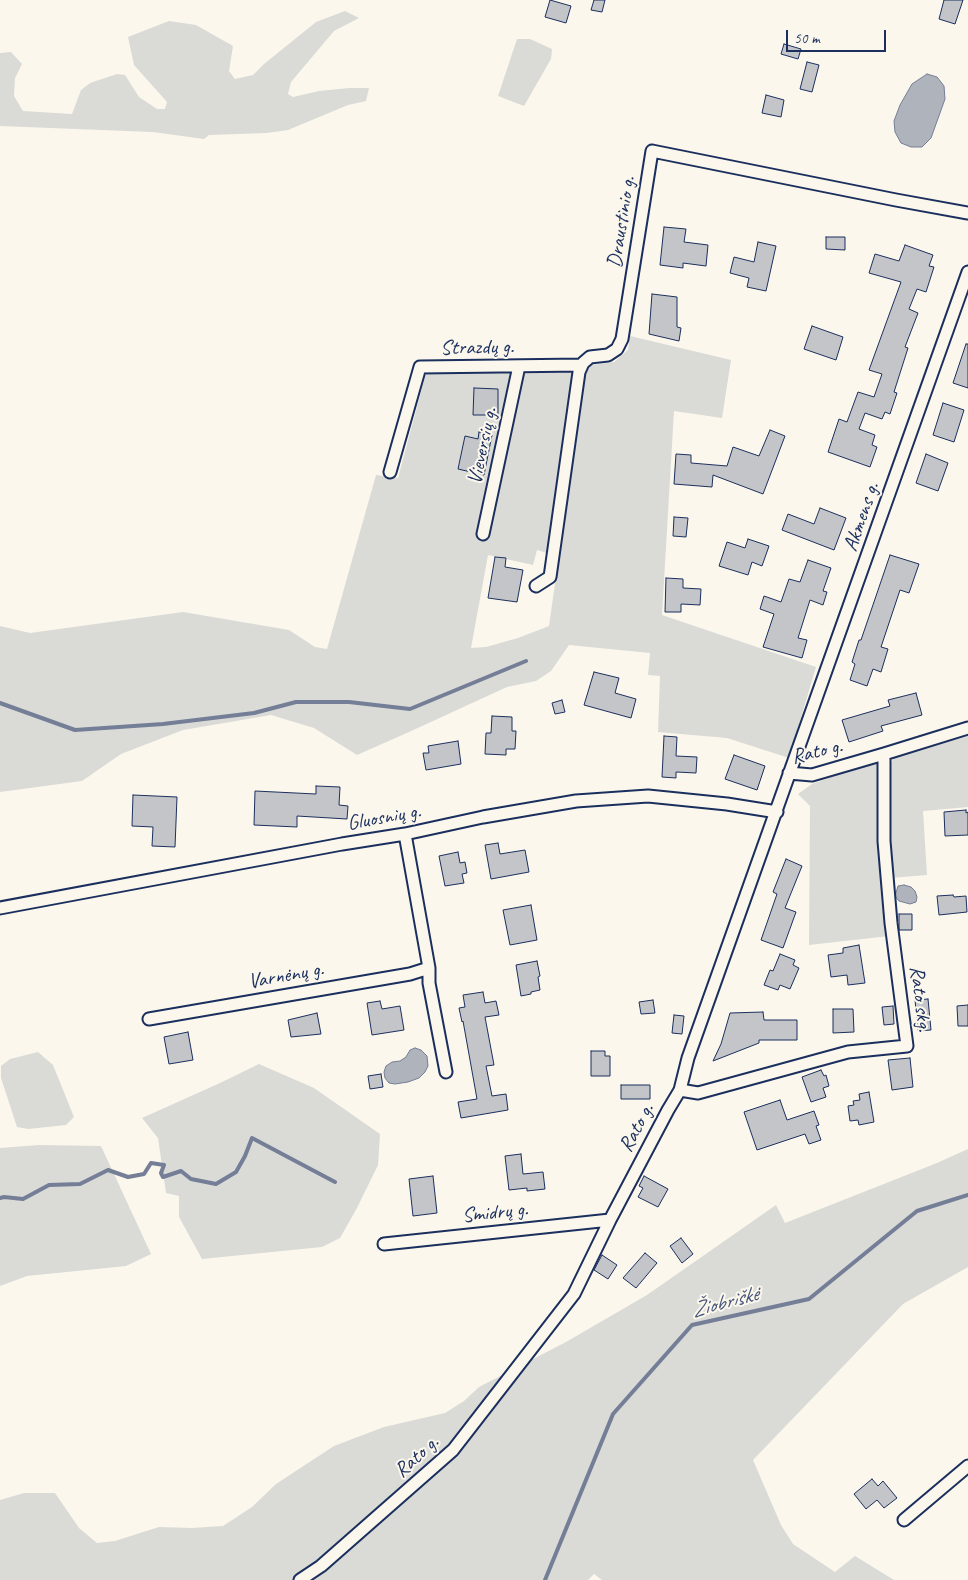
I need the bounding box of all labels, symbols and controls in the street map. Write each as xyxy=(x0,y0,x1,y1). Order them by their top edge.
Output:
scale bar xyxy=(788,20,888,52)
text: 50 m xyxy=(794,29,820,48)
street label: Draustinio g. xyxy=(602,174,642,270)
street label: Strazdų g. xyxy=(440,335,514,361)
street label: Vieversių g. xyxy=(463,405,503,487)
street label: Akmens g. xyxy=(838,479,886,555)
street label: Rato g. xyxy=(789,734,845,770)
street label: Gluosnių g. xyxy=(345,799,423,837)
street label: Varnėnų g. xyxy=(246,957,326,995)
street label: Rato skg. xyxy=(903,965,937,1033)
street label: Rato g. xyxy=(614,1099,660,1157)
street label: Smidrų g. xyxy=(461,1197,529,1229)
water label: Žiobriškė xyxy=(689,1281,761,1325)
street label: Rato g. xyxy=(390,1430,444,1484)

